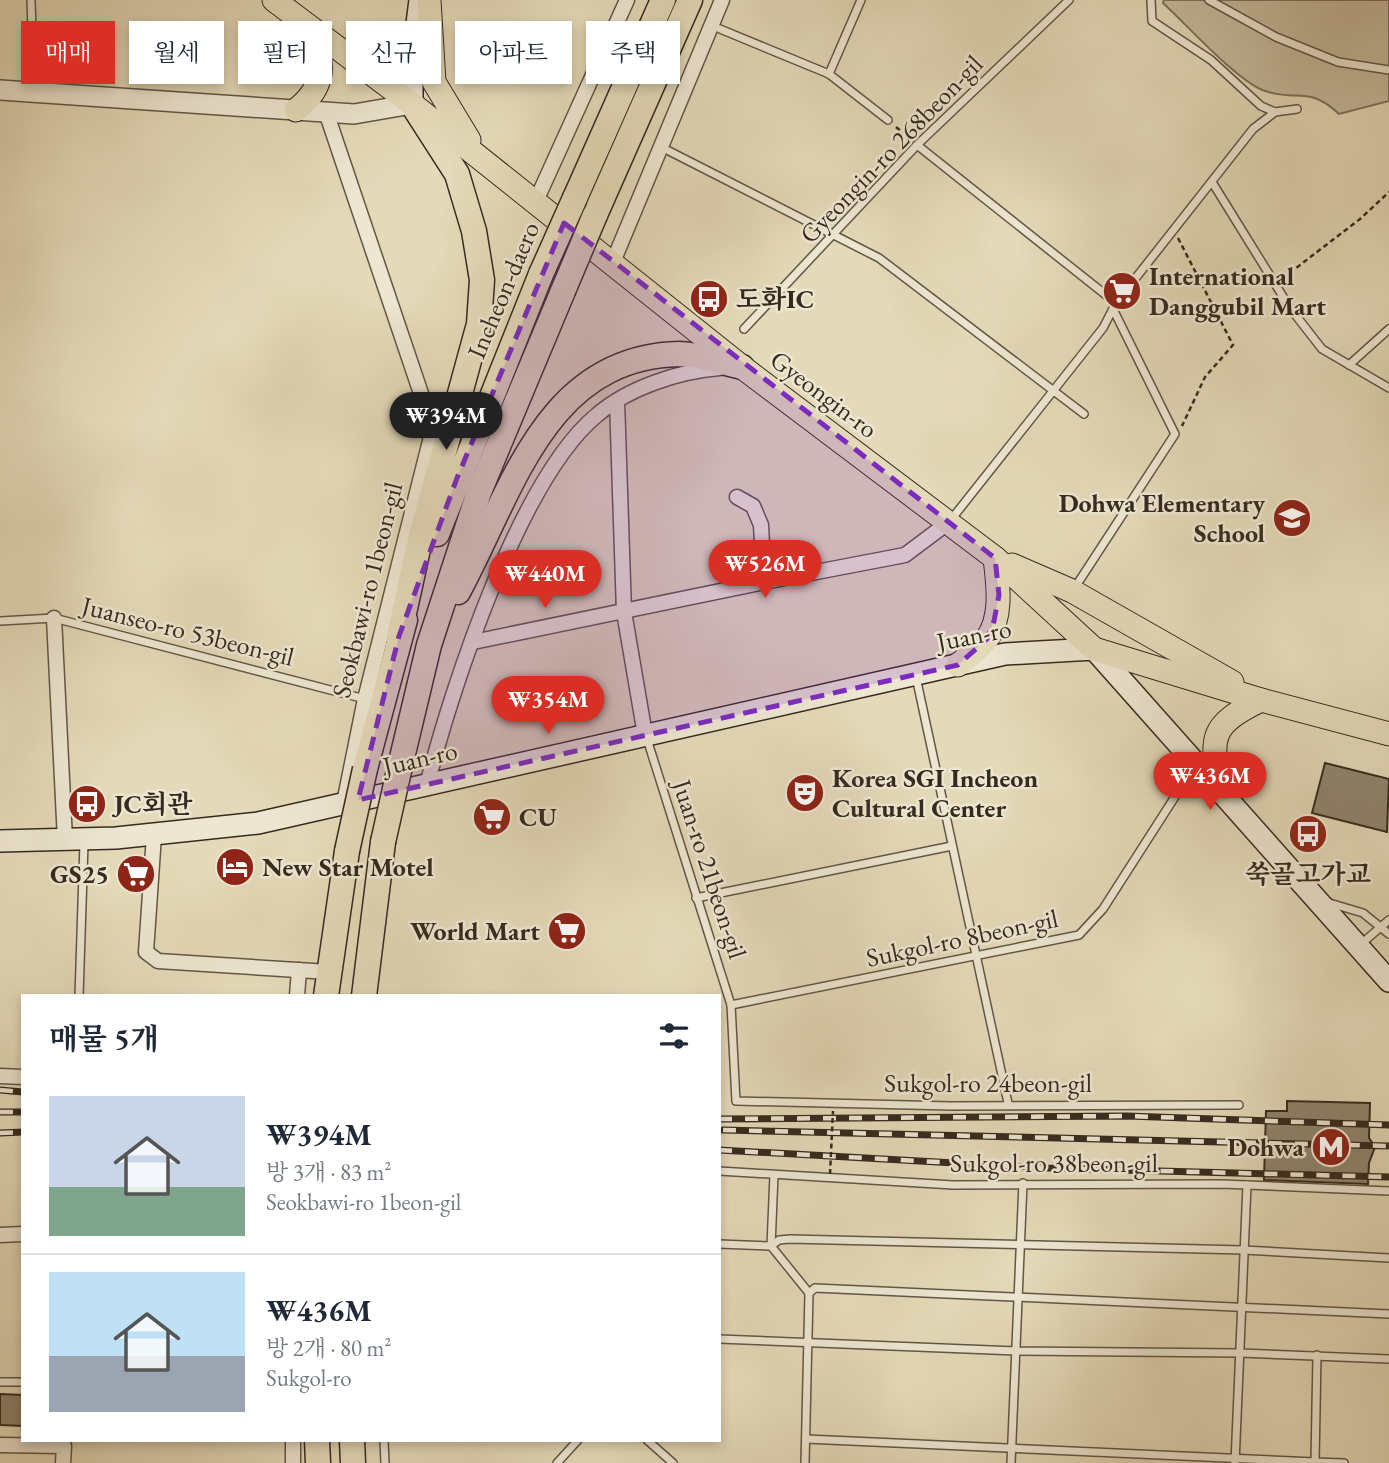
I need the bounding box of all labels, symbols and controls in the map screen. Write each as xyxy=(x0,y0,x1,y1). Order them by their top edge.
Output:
chip: 매매 xyxy=(21,21,115,84)
chip: 월세 xyxy=(129,21,224,84)
chip: 필터 xyxy=(238,21,332,84)
chip: 신규 xyxy=(346,21,441,84)
chip: 아파트 xyxy=(455,21,572,84)
chip: 주택 xyxy=(586,21,680,84)
street label: Gyeongin-ro 268beon-gil xyxy=(792,47,990,251)
street label: Incheon-daero xyxy=(459,216,547,364)
place label: International Danggubil Mart xyxy=(1149,259,1326,323)
supermarket icon: International Danggubil Mart xyxy=(1101,270,1143,312)
bus stop icon: 도화IC xyxy=(688,278,730,320)
place label: 도화IC xyxy=(736,282,814,316)
street label: Gyeongin-ro xyxy=(763,342,885,446)
pin: ₩394M xyxy=(397,392,495,452)
text: ₩394M xyxy=(405,400,487,430)
street label: Seokbawi-ro 1beon-gil xyxy=(324,479,410,701)
place label: Dohwa Elementary School xyxy=(1059,486,1265,550)
school or university icon: Dohwa Elementary School xyxy=(1271,497,1313,539)
pin: ₩526M xyxy=(716,540,814,600)
text: ₩526M xyxy=(724,548,806,578)
pin: ₩440M xyxy=(496,550,594,610)
text: ₩440M xyxy=(504,558,586,588)
street label: Juanseo-ro 53beon-gil xyxy=(76,588,298,674)
street label: Juan-ro xyxy=(932,611,1014,659)
pin: ₩354M xyxy=(499,676,597,736)
text: ₩354M xyxy=(507,684,589,714)
street label: Juan-ro xyxy=(378,733,461,783)
pin: ₩436M xyxy=(1161,752,1259,812)
text: ₩436M xyxy=(1169,760,1251,790)
place label: Korea SGI Incheon Cultural Center xyxy=(832,761,1038,825)
theatre icon: Korea SGI Incheon Cultural Center xyxy=(784,772,826,814)
street label: Juan-ro 21beon-gil xyxy=(664,773,755,963)
bus stop icon: JC회관 xyxy=(66,783,108,825)
place label: JC회관 xyxy=(111,787,193,821)
supermarket icon: CU xyxy=(471,796,513,838)
place label: CU xyxy=(519,800,557,834)
bus stop icon: 쑥골고가교 xyxy=(1287,813,1329,855)
hotel icon: New Star Motel xyxy=(214,846,256,888)
place label: New Star Motel xyxy=(262,850,434,884)
supermarket icon: GS25 xyxy=(115,853,157,895)
place label: GS25 xyxy=(50,857,109,891)
place label: 쑥골고가교 xyxy=(1245,857,1371,891)
street label: Sukgol-ro 8beon-gil xyxy=(863,901,1061,975)
supermarket icon: World Mart xyxy=(546,910,588,952)
place label: World Mart xyxy=(410,914,540,948)
icon: filters xyxy=(655,1017,693,1055)
text: 매물 5개 xyxy=(49,1019,159,1058)
street label: Sukgol-ro 24beon-gil xyxy=(884,1066,1092,1100)
text: ₩394M xyxy=(266,1115,372,1154)
icon: home xyxy=(105,1124,189,1208)
metro station icon: Dohwa xyxy=(1310,1126,1352,1168)
place label: Dohwa xyxy=(1227,1130,1305,1164)
street label: Sukgol-ro 38beon-gil xyxy=(950,1146,1158,1180)
text: 방 3개 · 83 m² xyxy=(266,1157,391,1187)
text: Seokbawi-ro 1beon-gil xyxy=(266,1187,461,1217)
text: ₩436M xyxy=(266,1291,372,1330)
icon: home xyxy=(105,1300,189,1384)
text: 방 2개 · 80 m² xyxy=(266,1333,391,1363)
text: Sukgol-ro xyxy=(266,1363,352,1393)

